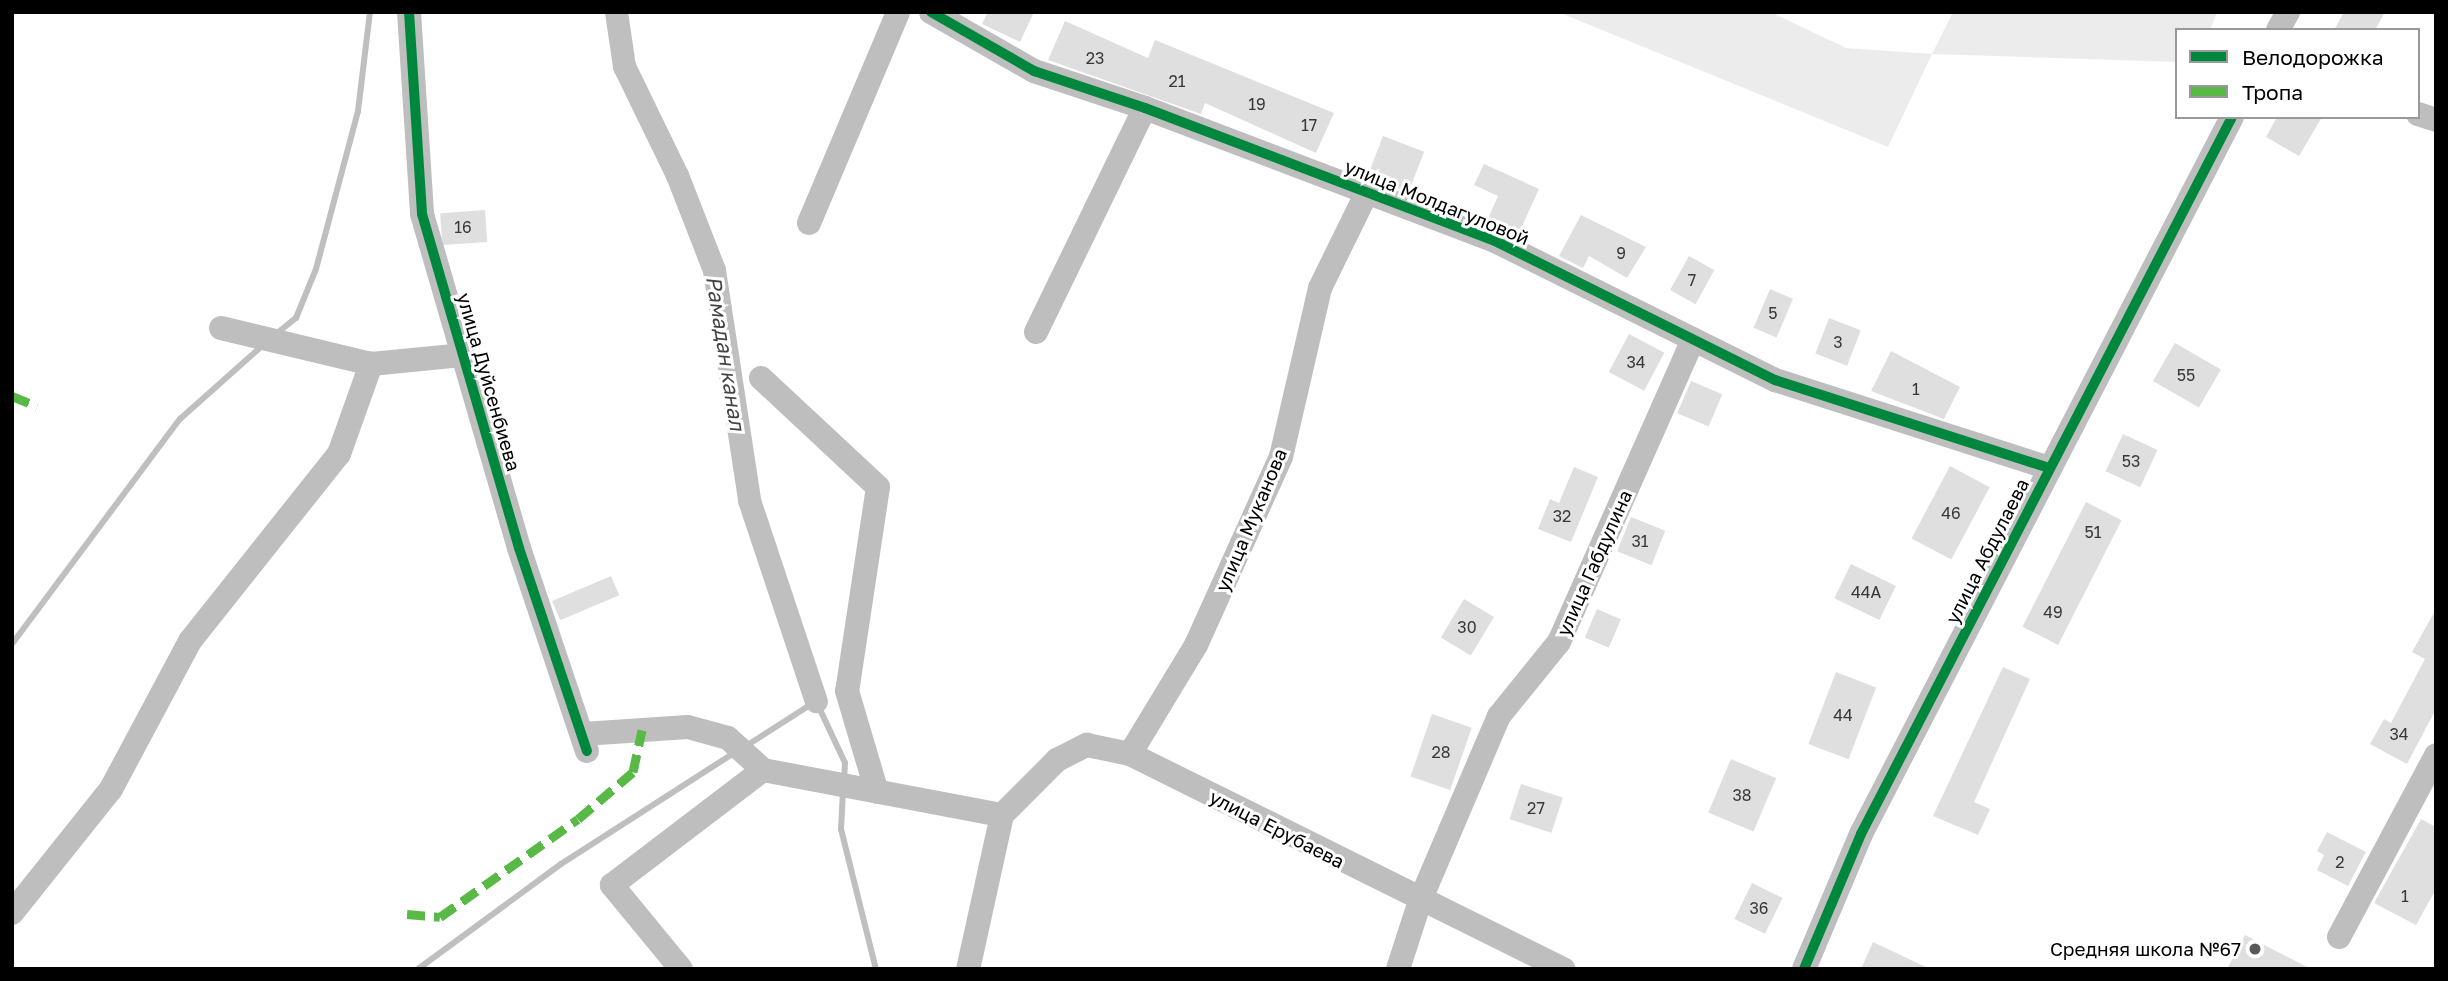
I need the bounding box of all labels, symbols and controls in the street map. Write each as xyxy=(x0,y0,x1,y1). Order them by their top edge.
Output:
legend xyxy=(2175,28,2420,119)
text: Велодорожка xyxy=(2242,44,2384,70)
house number: 23 xyxy=(1086,48,1104,68)
house number: 21 xyxy=(1168,71,1186,91)
text: Тропа xyxy=(2242,79,2303,105)
house number: 19 xyxy=(1248,94,1266,114)
house number: 17 xyxy=(1301,115,1317,135)
street label: улица Молдагуловой xyxy=(1341,155,1533,249)
house number: 16 xyxy=(454,217,472,237)
house number: 9 xyxy=(1616,243,1626,263)
house number: 7 xyxy=(1688,270,1696,290)
water label: Рамадан канал xyxy=(701,274,751,432)
street label: улица Дуйсенбиева xyxy=(453,290,525,474)
house number: 5 xyxy=(1768,303,1778,323)
house number: 3 xyxy=(1833,332,1843,352)
house number: 34 xyxy=(1626,352,1646,372)
house number: 55 xyxy=(2177,365,2195,385)
house number: 1 xyxy=(1912,379,1920,399)
street label: улица Муканова xyxy=(1211,445,1291,595)
house number: 53 xyxy=(2122,451,2140,471)
street label: улица Абдулаева xyxy=(1941,475,2033,627)
street label: улица Габдулина xyxy=(1552,486,1636,640)
house number: 46 xyxy=(1941,503,1961,523)
house number: 32 xyxy=(1553,506,1571,526)
house number: 51 xyxy=(2084,522,2102,542)
house number: 31 xyxy=(1631,531,1649,551)
house number: 44А xyxy=(1851,582,1881,602)
house number: 49 xyxy=(2043,602,2063,622)
house number: 30 xyxy=(1457,617,1477,637)
house number: 44 xyxy=(1833,705,1853,725)
house number: 34 xyxy=(2389,724,2409,744)
house number: 28 xyxy=(1431,742,1451,762)
street label: улица Ерубаева xyxy=(1206,785,1348,873)
house number: 38 xyxy=(1732,785,1752,805)
house number: 27 xyxy=(1527,798,1545,818)
house number: 2 xyxy=(2335,852,2345,872)
house number: 1 xyxy=(2401,886,2409,906)
house number: 36 xyxy=(1749,898,1769,918)
place label: Средняя школа №67 xyxy=(2050,938,2241,960)
marker: Средняя школа №67 xyxy=(2247,941,2263,957)

